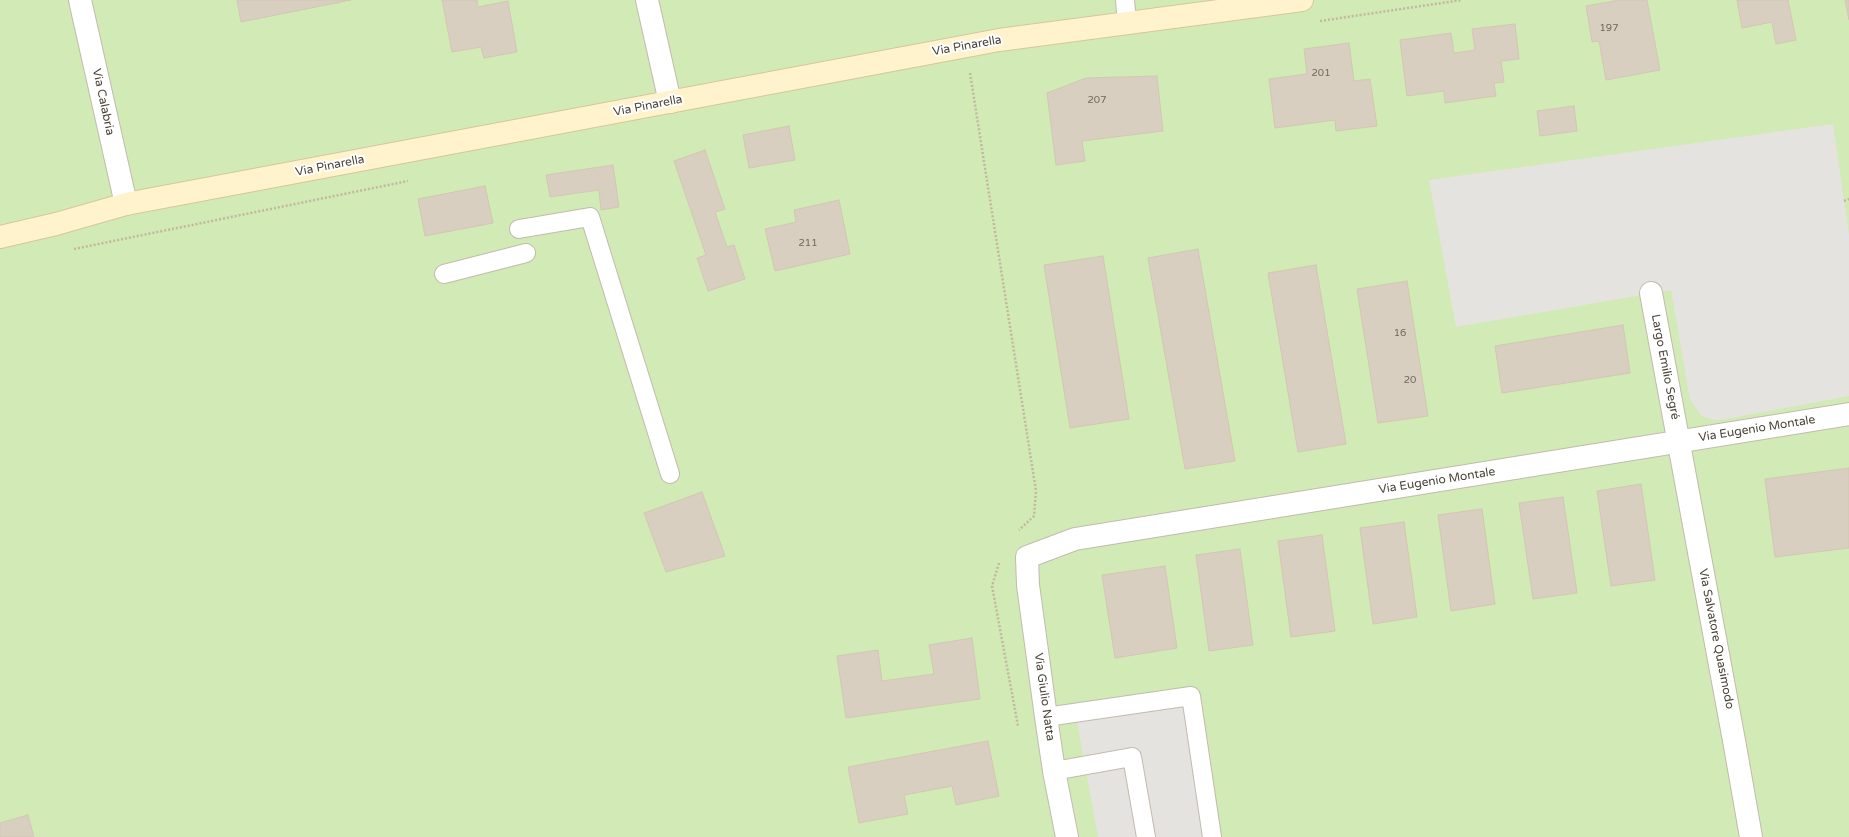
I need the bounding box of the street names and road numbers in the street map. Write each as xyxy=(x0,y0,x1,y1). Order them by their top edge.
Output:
street label: Via Pinarella xyxy=(931,33,1003,59)
street label: Via Calabria xyxy=(89,67,117,137)
street label: Via Pinarella xyxy=(612,92,684,120)
street label: Via Pinarella xyxy=(294,152,366,180)
street label: Largo Emilio Segré xyxy=(1648,313,1682,421)
street label: Via Eugenio Montale xyxy=(1698,413,1816,445)
street label: Via Eugenio Montale xyxy=(1378,465,1496,497)
street label: Via Salvatore Quasimodo xyxy=(1695,568,1737,710)
street label: Via Giulio Natta xyxy=(1031,652,1057,742)

